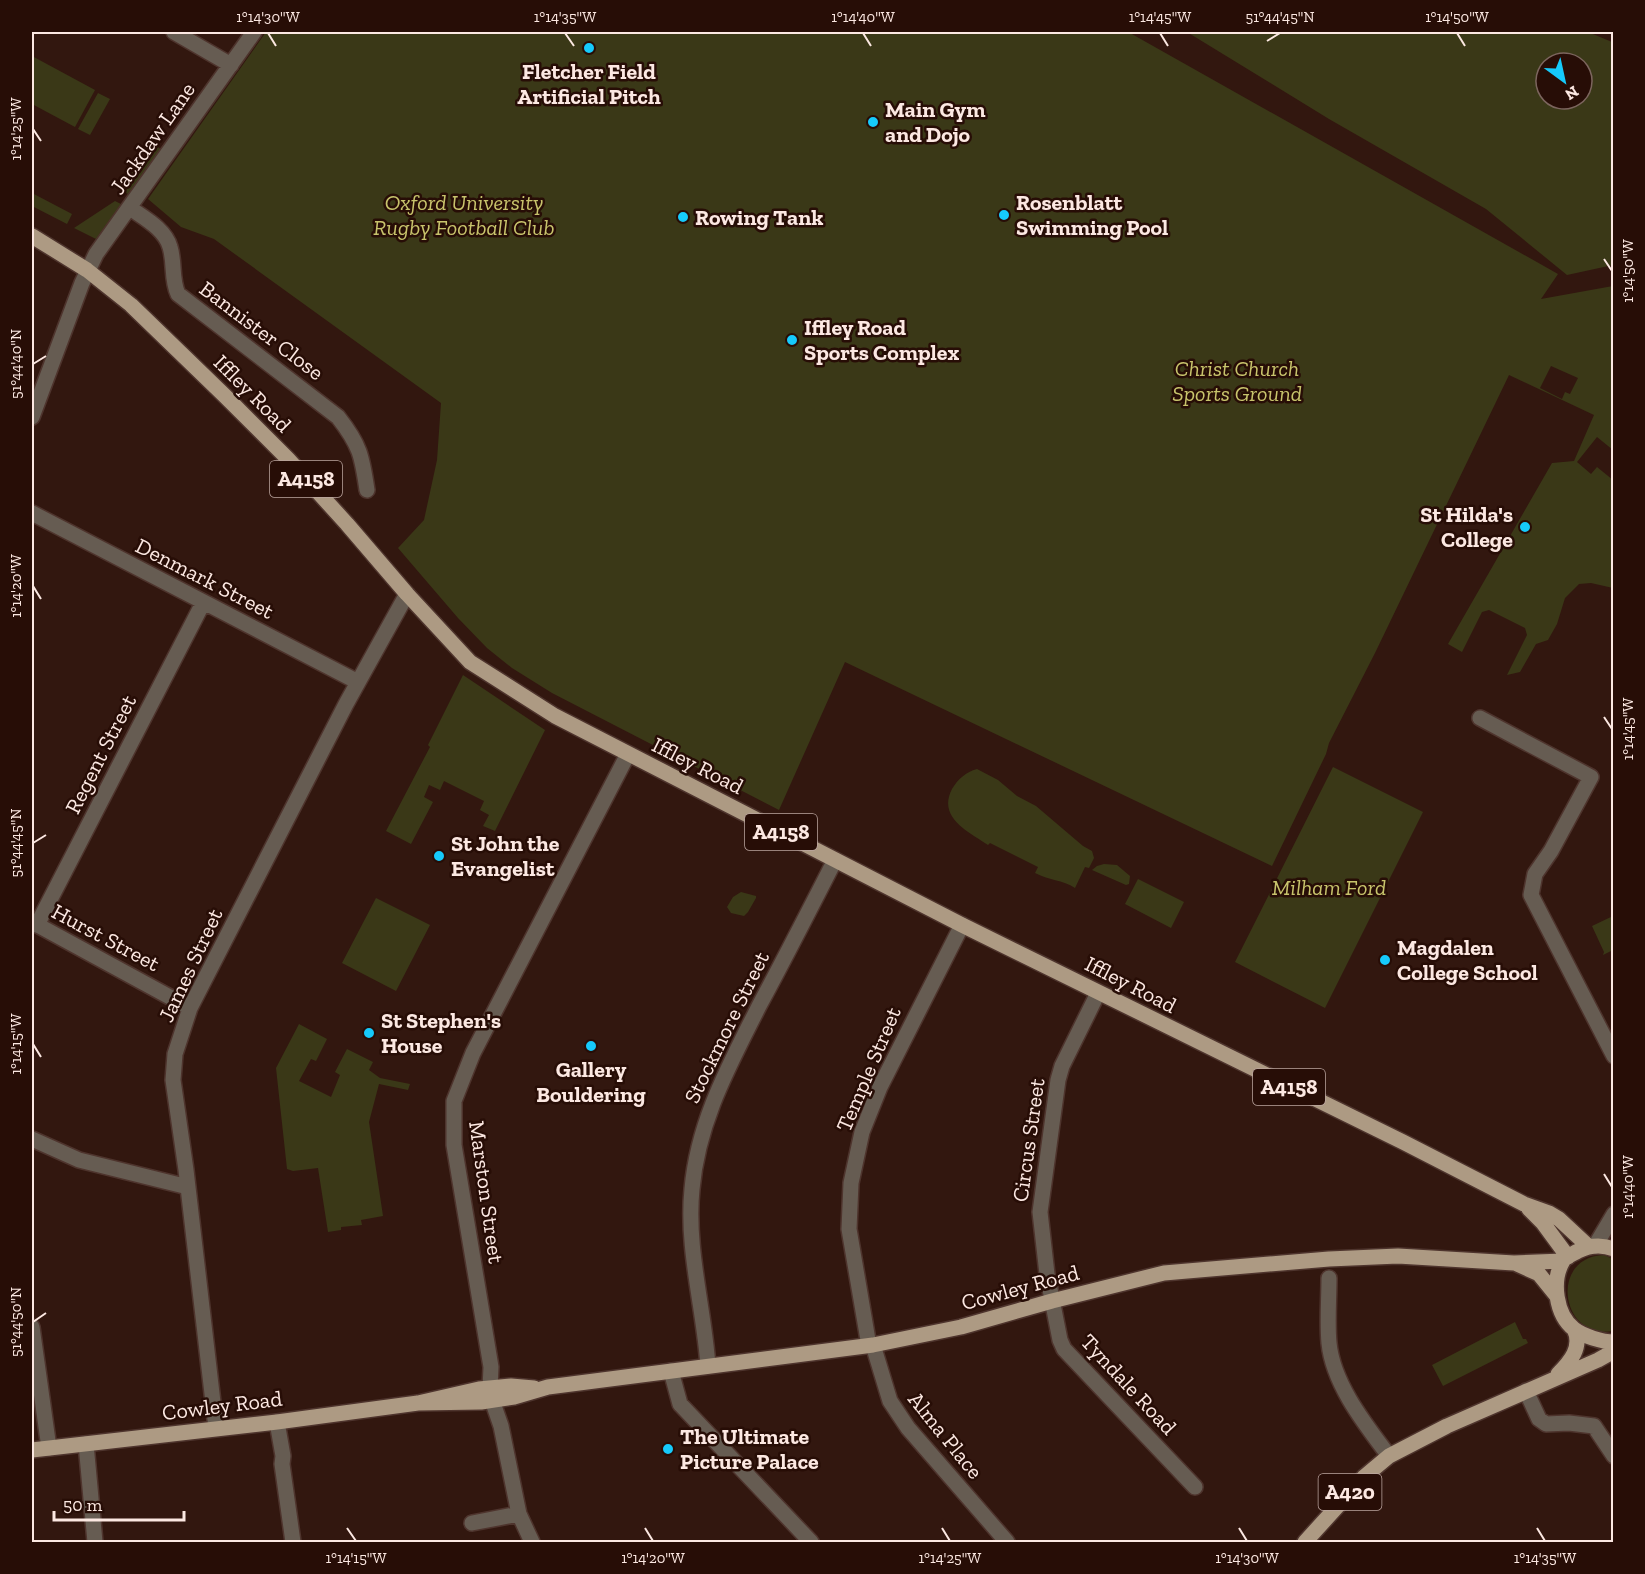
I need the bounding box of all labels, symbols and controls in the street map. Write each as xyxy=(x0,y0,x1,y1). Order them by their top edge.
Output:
text: 1°14'30"W xyxy=(236,8,300,26)
text: 1°14'35"W xyxy=(534,8,596,26)
text: 1°14'40"W xyxy=(831,8,895,26)
text: 1°14'45"W xyxy=(1129,8,1191,26)
text: 51°44'45"N xyxy=(1245,8,1315,26)
text: 1°14'50"W xyxy=(1425,8,1489,26)
marker: Fletcher Field Artificial Pitch xyxy=(582,41,596,55)
north arrow xyxy=(1534,51,1594,111)
place label: Fletcher Field Artificial Pitch xyxy=(517,58,661,110)
street label: Jackdaw Lane xyxy=(104,77,201,199)
text: N xyxy=(1562,82,1582,104)
place label: Main Gym and Dojo xyxy=(885,96,986,148)
text: 1°14'25"W xyxy=(7,98,25,160)
marker: Main Gym and Dojo xyxy=(866,115,880,129)
park label: Oxford University Rugby Football Club xyxy=(373,189,555,241)
place label: Rosenblatt Swimming Pool xyxy=(1016,189,1168,241)
place label: Rowing Tank xyxy=(695,204,823,231)
marker: Rosenblatt Swimming Pool xyxy=(997,208,1011,222)
marker: Rowing Tank xyxy=(676,210,690,224)
text: 1°14'50"W xyxy=(1619,239,1637,303)
street label: Bannister Close xyxy=(194,275,329,386)
place label: Iffley Road Sports Complex xyxy=(804,314,959,366)
text: 51°44'40"N xyxy=(7,329,25,399)
marker: Iffley Road Sports Complex xyxy=(785,333,799,347)
street label: Iffley Road xyxy=(208,349,297,438)
park label: Christ Church Sports Ground xyxy=(1172,355,1302,407)
road number: A4158 xyxy=(270,461,342,497)
place label: St Hilda's College xyxy=(1420,501,1513,553)
marker: St Hilda's College xyxy=(1518,520,1532,534)
street label: Denmark Street xyxy=(131,532,279,625)
text: 1°14'20"W xyxy=(7,554,25,618)
street label: Regent Street xyxy=(59,690,142,818)
text: 1°14'45"W xyxy=(1619,698,1637,760)
street label: Iffley Road xyxy=(648,731,748,800)
text: 51°44'45"N xyxy=(7,808,25,878)
road number: A4158 xyxy=(745,814,817,850)
place label: St John the Evangelist xyxy=(451,830,560,882)
marker: St John the Evangelist xyxy=(432,849,446,863)
park label: Milham Ford xyxy=(1272,874,1386,901)
street label: Hurst Street xyxy=(47,898,165,978)
street label: James Street xyxy=(152,903,229,1026)
place label: Magdalen College School xyxy=(1397,934,1538,986)
street label: Stockmore Street xyxy=(678,946,775,1108)
street label: Iffley Road xyxy=(1081,950,1181,1019)
marker: Magdalen College School xyxy=(1378,953,1392,967)
street label: Temple Street xyxy=(830,1002,907,1136)
place label: St Stephen's House xyxy=(381,1007,501,1059)
text: 1°14'15"W xyxy=(7,1014,25,1074)
marker: St Stephen's House xyxy=(362,1026,376,1040)
marker: Gallery Bouldering xyxy=(584,1039,598,1053)
place label: Gallery Bouldering xyxy=(536,1056,646,1108)
road number: A4158 xyxy=(1253,1069,1325,1105)
street label: Circus Street xyxy=(1006,1076,1051,1204)
street label: Marston Street xyxy=(463,1119,510,1266)
text: 1°14'40"W xyxy=(1619,1155,1637,1219)
street label: Cowley Road xyxy=(958,1259,1082,1316)
text: 51°44'50"N xyxy=(7,1287,25,1357)
street label: Tyndale Road xyxy=(1075,1328,1182,1440)
street label: Cowley Road xyxy=(161,1385,284,1426)
street label: Alma Place xyxy=(902,1386,989,1484)
place label: The Ultimate Picture Palace xyxy=(680,1423,819,1475)
marker: The Ultimate Picture Palace xyxy=(661,1442,675,1456)
road number: A420 xyxy=(1318,1474,1382,1510)
scale bar xyxy=(54,1484,184,1522)
text: 50 m xyxy=(63,1494,103,1516)
text: 1°14'15"W xyxy=(326,1549,386,1567)
text: 1°14'20"W xyxy=(621,1549,685,1567)
text: 1°14'25"W xyxy=(919,1549,981,1567)
text: 1°14'30"W xyxy=(1215,1549,1279,1567)
text: 1°14'35"W xyxy=(1514,1549,1576,1567)

